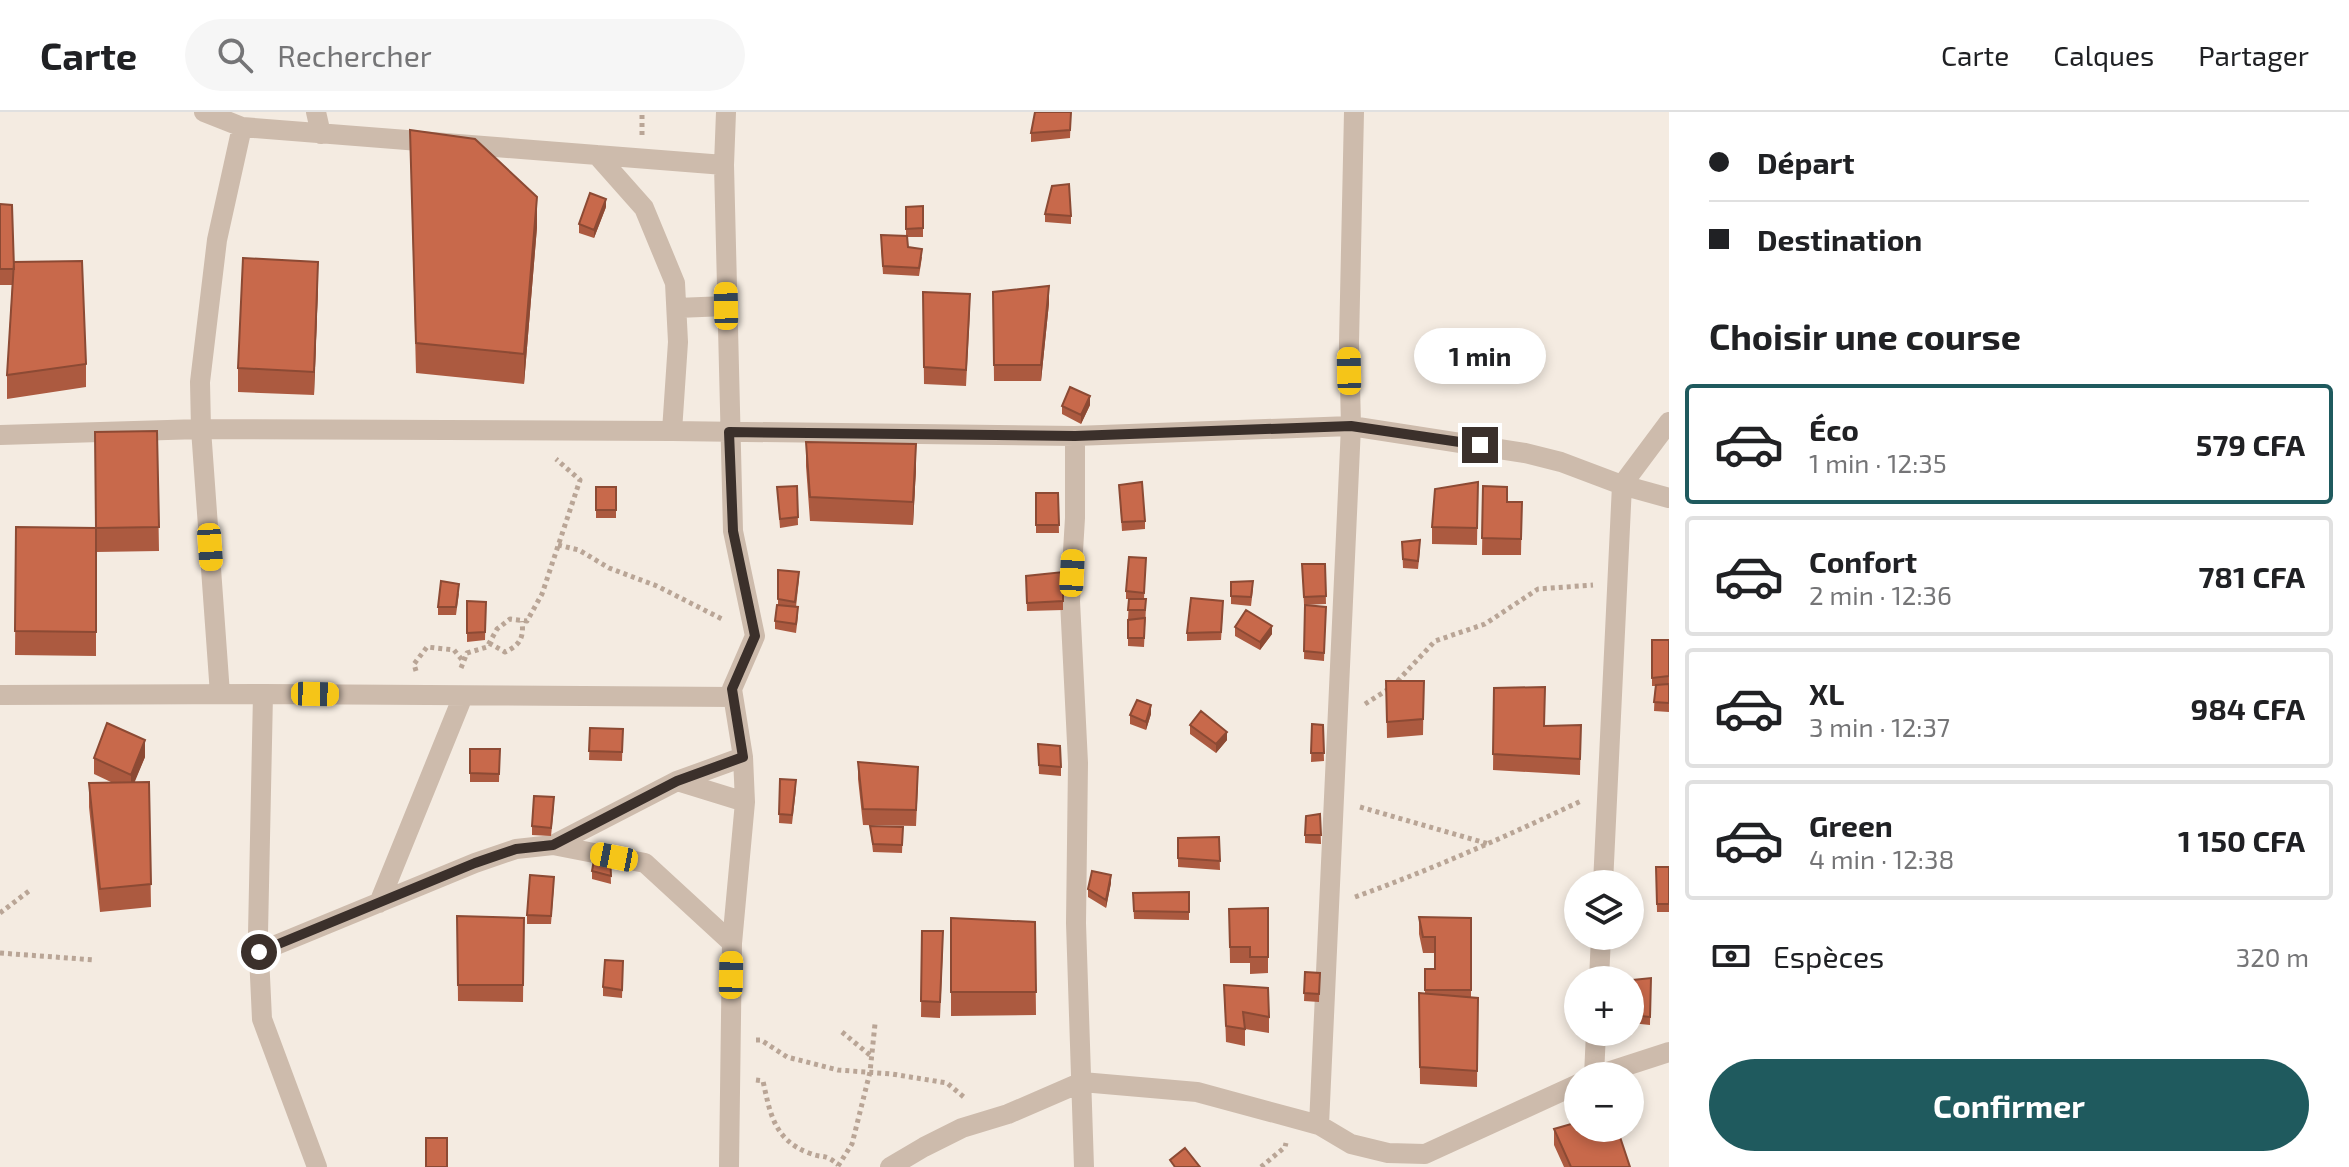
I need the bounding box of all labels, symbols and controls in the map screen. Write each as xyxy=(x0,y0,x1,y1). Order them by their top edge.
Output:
search box xyxy=(185,19,745,91)
text: Carte xyxy=(40,32,137,78)
icon: search xyxy=(213,33,257,77)
text: Rechercher xyxy=(277,37,432,73)
text: Carte xyxy=(1941,38,2009,72)
text: Calques xyxy=(2053,38,2154,72)
text: Partager xyxy=(2198,38,2309,72)
text: Départ xyxy=(1757,144,1855,180)
text: Destination xyxy=(1757,221,1922,257)
car xyxy=(714,282,738,330)
text: Choisir une course xyxy=(1709,314,2021,357)
callout: 1 min xyxy=(1414,329,1546,385)
text: 1 min xyxy=(1449,340,1511,371)
car xyxy=(1337,347,1361,395)
icon: car xyxy=(1713,408,1785,480)
text: Éco xyxy=(1809,411,1859,447)
text: 579 CFA xyxy=(2196,426,2305,462)
route end xyxy=(1462,427,1498,463)
text: 1 min · 12:35 xyxy=(1809,447,1947,478)
car xyxy=(196,522,224,572)
icon: car xyxy=(1713,540,1785,612)
text: Confort xyxy=(1809,543,1917,579)
car xyxy=(1059,548,1085,598)
text: 781 CFA xyxy=(2198,558,2305,594)
text: 2 min · 12:36 xyxy=(1809,579,1952,610)
icon: car xyxy=(1713,672,1785,744)
text: XL xyxy=(1809,675,1844,711)
car xyxy=(291,682,339,706)
text: 984 CFA xyxy=(2190,690,2305,726)
text: 3 min · 12:37 xyxy=(1809,711,1950,742)
icon: car xyxy=(1713,804,1785,876)
text: Green xyxy=(1809,807,1893,843)
text: 1 150 CFA xyxy=(2178,822,2305,858)
car xyxy=(588,841,640,873)
text: 4 min · 12:38 xyxy=(1809,843,1954,874)
map controls xyxy=(1564,870,1644,1142)
button: layers xyxy=(1564,870,1644,950)
route start xyxy=(241,934,277,970)
icon: cash xyxy=(1709,934,1753,978)
text: Espèces xyxy=(1773,938,1884,974)
text: 320 m xyxy=(2236,941,2309,972)
car xyxy=(719,951,743,999)
button: + xyxy=(1564,966,1644,1046)
button: Confirmer xyxy=(1709,1059,2309,1151)
button: − xyxy=(1564,1062,1644,1142)

